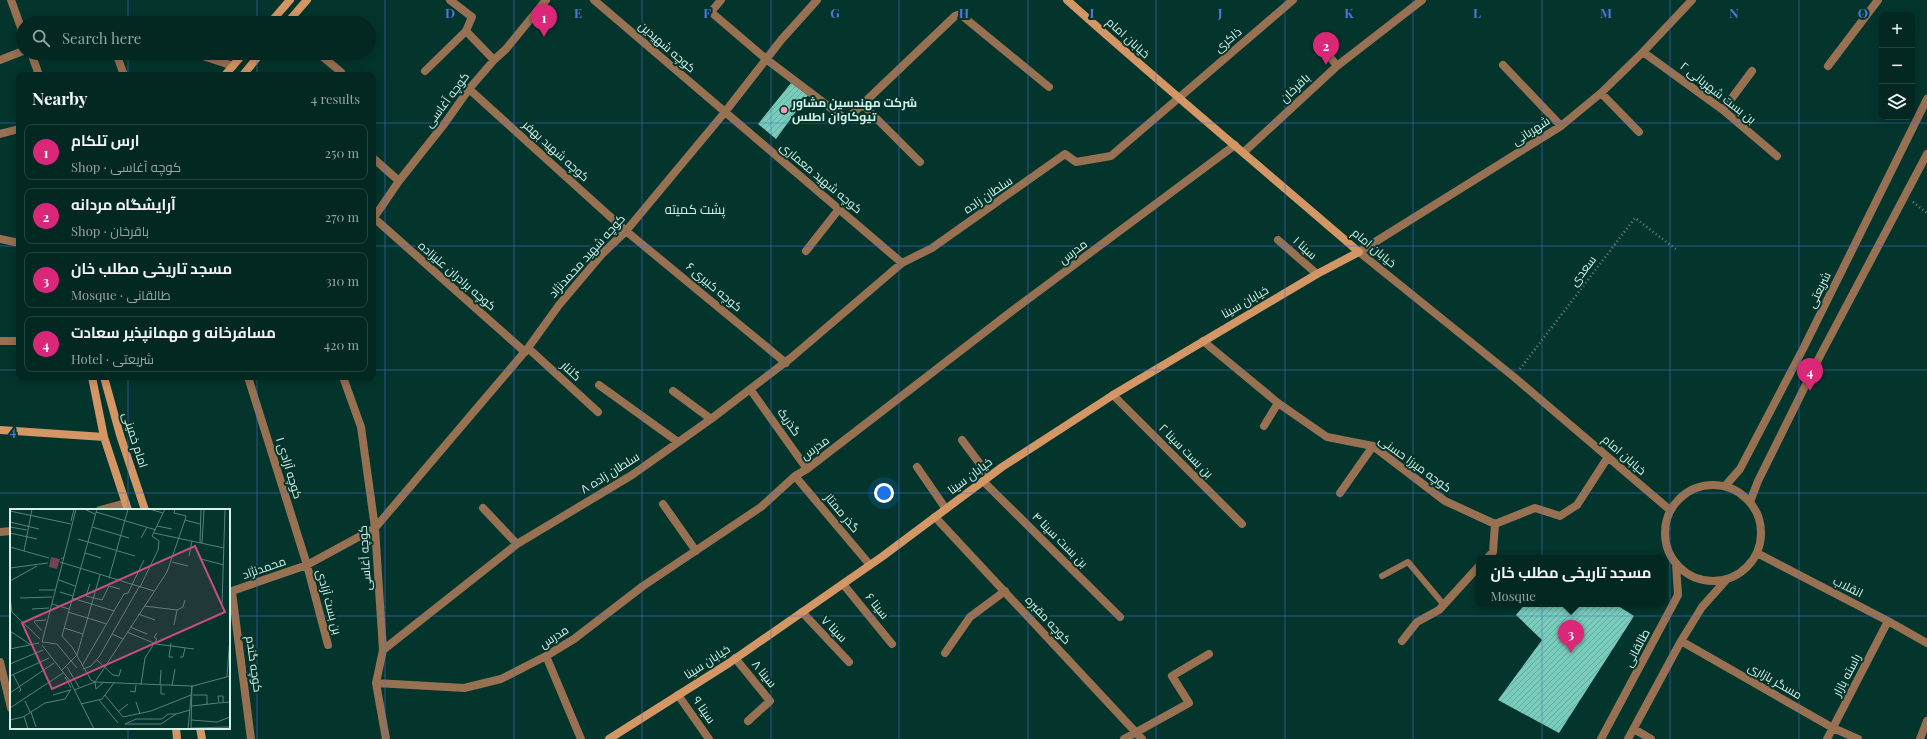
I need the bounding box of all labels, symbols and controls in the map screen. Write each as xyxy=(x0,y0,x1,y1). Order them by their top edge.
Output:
text: D xyxy=(445,4,455,21)
pin: 1 xyxy=(531,4,557,37)
text: E xyxy=(574,4,582,21)
text: F xyxy=(703,4,711,21)
text: G xyxy=(830,4,840,21)
text: H xyxy=(959,4,969,21)
text: I xyxy=(1090,4,1095,21)
text: J xyxy=(1217,4,1223,21)
text: K xyxy=(1344,4,1354,21)
text: L xyxy=(1473,4,1481,21)
text: M xyxy=(1600,4,1612,21)
text: N xyxy=(1729,4,1739,21)
text: O xyxy=(1858,4,1868,21)
map controls xyxy=(1879,12,1915,120)
button: + xyxy=(1879,12,1915,48)
street label: خیابان امام xyxy=(1103,13,1154,62)
search box xyxy=(16,16,376,60)
street label: کوچه شهیدین xyxy=(635,17,699,77)
street label: ذاکری xyxy=(1210,23,1244,55)
icon: search xyxy=(30,27,52,49)
text: Search here xyxy=(62,28,141,48)
pin: 2 xyxy=(1313,32,1339,65)
button: − xyxy=(1879,48,1915,84)
street label: بن بست شهربانی ۲ xyxy=(1677,58,1760,127)
street label: کوچه آغاسی xyxy=(420,68,474,132)
street label: باقرخان xyxy=(1276,69,1313,105)
button: layers xyxy=(1879,84,1915,120)
text: Nearby xyxy=(32,87,87,109)
text: 4 results xyxy=(311,90,360,107)
place label: شرکت مهندسین مشاور تیوکاوان اطلس xyxy=(791,94,917,125)
marker: شرکت مهندسین مشاور تیوکاوان اطلس xyxy=(779,105,789,115)
street label: شهربانی xyxy=(1508,112,1552,148)
street label: کوچه شهید بهفر xyxy=(518,115,593,186)
text: ارس تلکام xyxy=(71,130,140,150)
street label: کوچه شهید معماری xyxy=(776,138,866,218)
text: 1 xyxy=(44,144,48,161)
text: 250 m xyxy=(325,144,359,161)
text: Shop · کوچه آغاسی xyxy=(71,158,181,175)
street label: سلطان زاده xyxy=(960,172,1015,217)
text: آرایشگاه مردانه xyxy=(71,194,176,214)
district label: پشت کمیته xyxy=(665,200,726,219)
text: 2 xyxy=(43,208,49,225)
text: 270 m xyxy=(325,208,359,225)
street label: کوچه شهید محمدنژاد xyxy=(544,210,630,302)
text: Shop · باقرخان xyxy=(71,222,149,239)
street label: خیابان امام xyxy=(1348,224,1400,271)
street label: سینا ۱ xyxy=(1290,232,1321,262)
street label: مدرس xyxy=(1055,235,1090,267)
street label: کوچه برادران علیزاده xyxy=(414,237,500,315)
street label: سعدی xyxy=(1565,252,1599,289)
text: مسجد تاریخی مطلب خان xyxy=(71,258,232,278)
street label: کوچه کبیری ۶ xyxy=(682,258,746,316)
street label: شریعتی xyxy=(1803,269,1834,310)
text: 3 xyxy=(43,272,49,289)
text: 310 m xyxy=(326,272,359,289)
street label: خیابان سینا xyxy=(1218,281,1271,321)
text: Mosque · طالقانی xyxy=(71,286,171,303)
text: مسافرخانه و مهمانپذیر سعادت xyxy=(71,322,276,342)
text: 4 xyxy=(43,336,49,353)
text: 420 m xyxy=(324,336,359,353)
text: Hotel · شریعتی xyxy=(71,350,154,367)
street label: گلنار xyxy=(557,356,585,384)
pin: 4 xyxy=(1797,358,1823,391)
street label: گذریک xyxy=(774,404,805,439)
street label: امام خمینی xyxy=(119,410,152,470)
street label: بن بست سینا ۲ xyxy=(1156,420,1217,481)
text: 4 xyxy=(10,422,17,439)
street label: مدرس xyxy=(797,431,832,463)
street label: کوچه میرزا حسنی xyxy=(1375,431,1455,497)
street label: خیابان امام xyxy=(1599,431,1650,479)
street label: کوچه آزادی ۱ xyxy=(271,435,307,501)
street label: سلطان زاده ۸ xyxy=(577,448,642,497)
street label: خیابان سینا xyxy=(944,453,995,497)
your location xyxy=(874,483,894,503)
street label: گذر ممتاز xyxy=(821,489,864,535)
street label: بن بست سینا ۴ xyxy=(1029,508,1092,571)
inset map xyxy=(10,509,230,729)
street label: کوچه آغاسی xyxy=(354,525,376,591)
street label: محمدنژاد xyxy=(240,552,288,582)
popup xyxy=(1476,555,1666,607)
text: مسجد تاریخی مطلب خان xyxy=(1490,562,1652,582)
street label: بن بست آزادی xyxy=(314,567,346,636)
street label: انقلاب xyxy=(1831,572,1866,600)
text: Mosque xyxy=(1490,587,1536,604)
street label: سینا ۶ xyxy=(862,589,893,622)
street label: کوچه مقبره xyxy=(1021,592,1075,648)
street label: سینا ۷ xyxy=(818,612,851,645)
pin: 3 xyxy=(1558,620,1584,653)
street label: مدرس xyxy=(536,621,571,651)
street label: طالقانی xyxy=(1619,626,1653,669)
street label: کوچه گندم xyxy=(241,635,267,693)
street label: خیابان سینا xyxy=(680,640,733,682)
street label: راسته بازار xyxy=(1828,650,1864,699)
street label: سینا ۸ xyxy=(749,656,781,691)
street label: مسگر بازاری xyxy=(1745,658,1806,702)
street label: سینا ۹ xyxy=(690,693,720,726)

